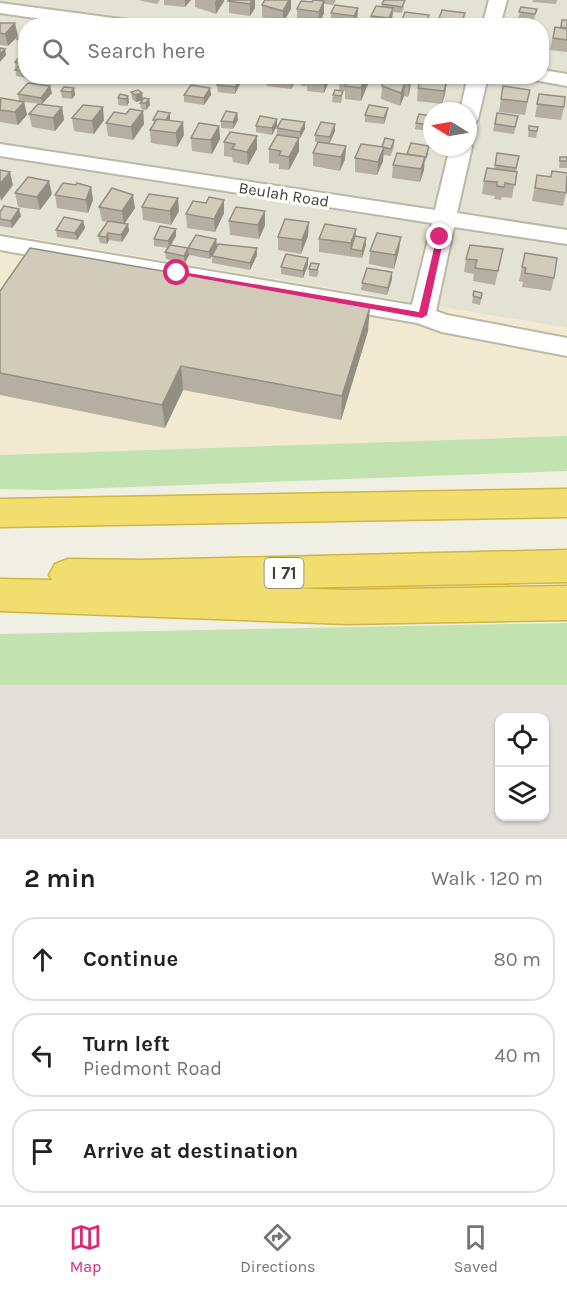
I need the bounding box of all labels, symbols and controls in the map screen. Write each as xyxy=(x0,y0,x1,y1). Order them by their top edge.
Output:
search box xyxy=(18,18,549,84)
icon: search xyxy=(39,35,72,68)
text: Search here xyxy=(87,38,205,64)
north arrow xyxy=(423,102,477,156)
street label: Beulah Road xyxy=(237,178,331,211)
route end xyxy=(426,223,452,249)
route start xyxy=(163,259,189,285)
road number: I 71 xyxy=(264,558,304,588)
map controls xyxy=(495,713,549,821)
button: locate xyxy=(495,713,549,767)
button: layers xyxy=(495,767,549,821)
text: 2 min xyxy=(24,863,96,894)
text: Walk · 120 m xyxy=(431,867,543,890)
icon: ahead xyxy=(26,943,59,976)
text: Continue xyxy=(83,946,178,972)
text: 80 m xyxy=(493,948,541,971)
text: Turn left xyxy=(83,1031,170,1057)
icon: left xyxy=(26,1039,59,1072)
text: 40 m xyxy=(495,1044,541,1067)
text: Piedmont Road xyxy=(83,1057,222,1080)
icon: arrive xyxy=(26,1135,59,1168)
text: Arrive at destination xyxy=(83,1138,298,1164)
tab: Map xyxy=(69,1221,102,1276)
tab: Directions xyxy=(240,1221,315,1276)
tab: Saved xyxy=(454,1221,498,1276)

